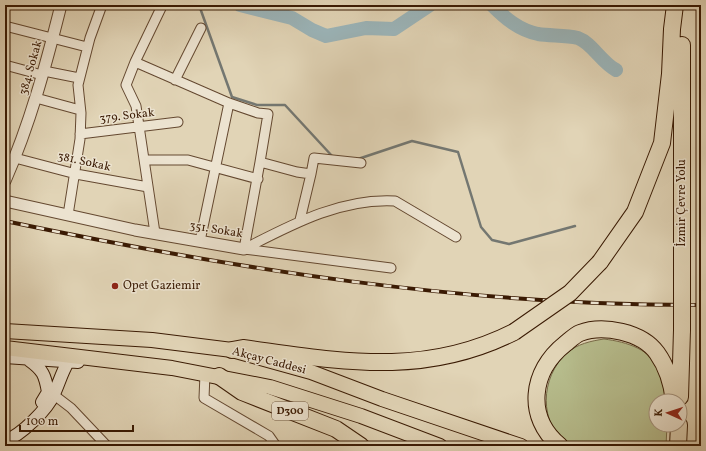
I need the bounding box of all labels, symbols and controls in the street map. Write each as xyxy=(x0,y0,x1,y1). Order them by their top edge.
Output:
street label: 384. Sokak xyxy=(16,38,47,97)
street label: 379. Sokak xyxy=(99,105,156,127)
street label: 381. Sokak xyxy=(56,149,113,176)
street label: İzmir Çevre Yolu xyxy=(674,159,690,247)
street label: 351. Sokak xyxy=(188,218,244,242)
place label: Opet Gaziemir xyxy=(123,278,200,294)
marker: Opet Gaziemir xyxy=(110,281,120,291)
street label: Akçay Caddesi xyxy=(230,343,308,379)
north arrow xyxy=(648,393,688,433)
road number: D300 xyxy=(272,402,308,420)
scale bar xyxy=(20,407,133,433)
text: K xyxy=(652,408,667,417)
text: 100 m xyxy=(26,414,59,430)

